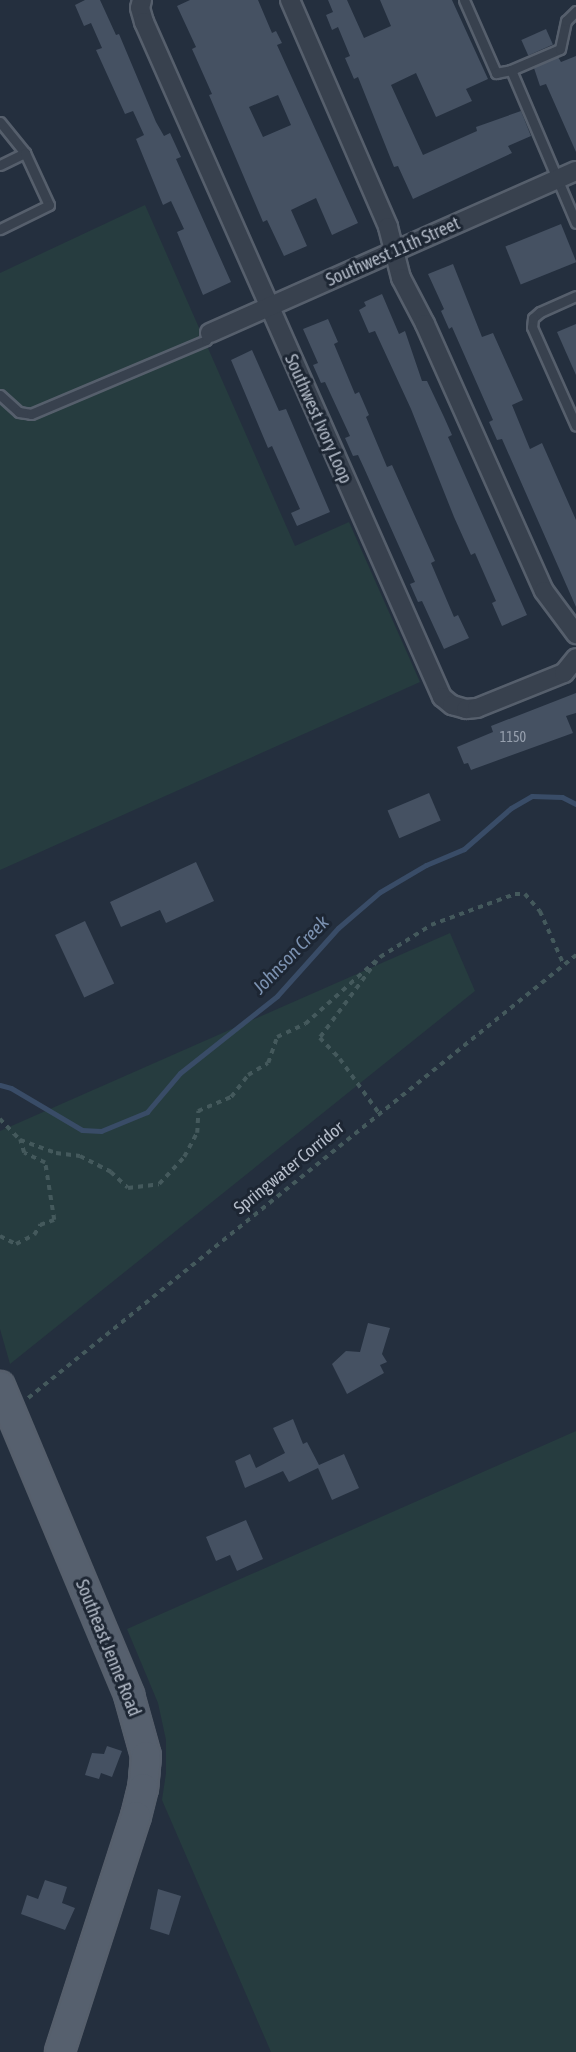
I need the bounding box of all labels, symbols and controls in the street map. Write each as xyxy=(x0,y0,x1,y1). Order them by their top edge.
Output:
street label: Southwest 11th Street xyxy=(323,213,463,291)
street label: Southwest Ivory Loop xyxy=(280,351,356,487)
house number: 1150 xyxy=(500,729,526,745)
water label: Johnson Creek xyxy=(248,911,334,999)
street label: Springwater Corridor xyxy=(230,1117,348,1219)
street label: Southeast Jenne Road xyxy=(71,1576,145,1720)

